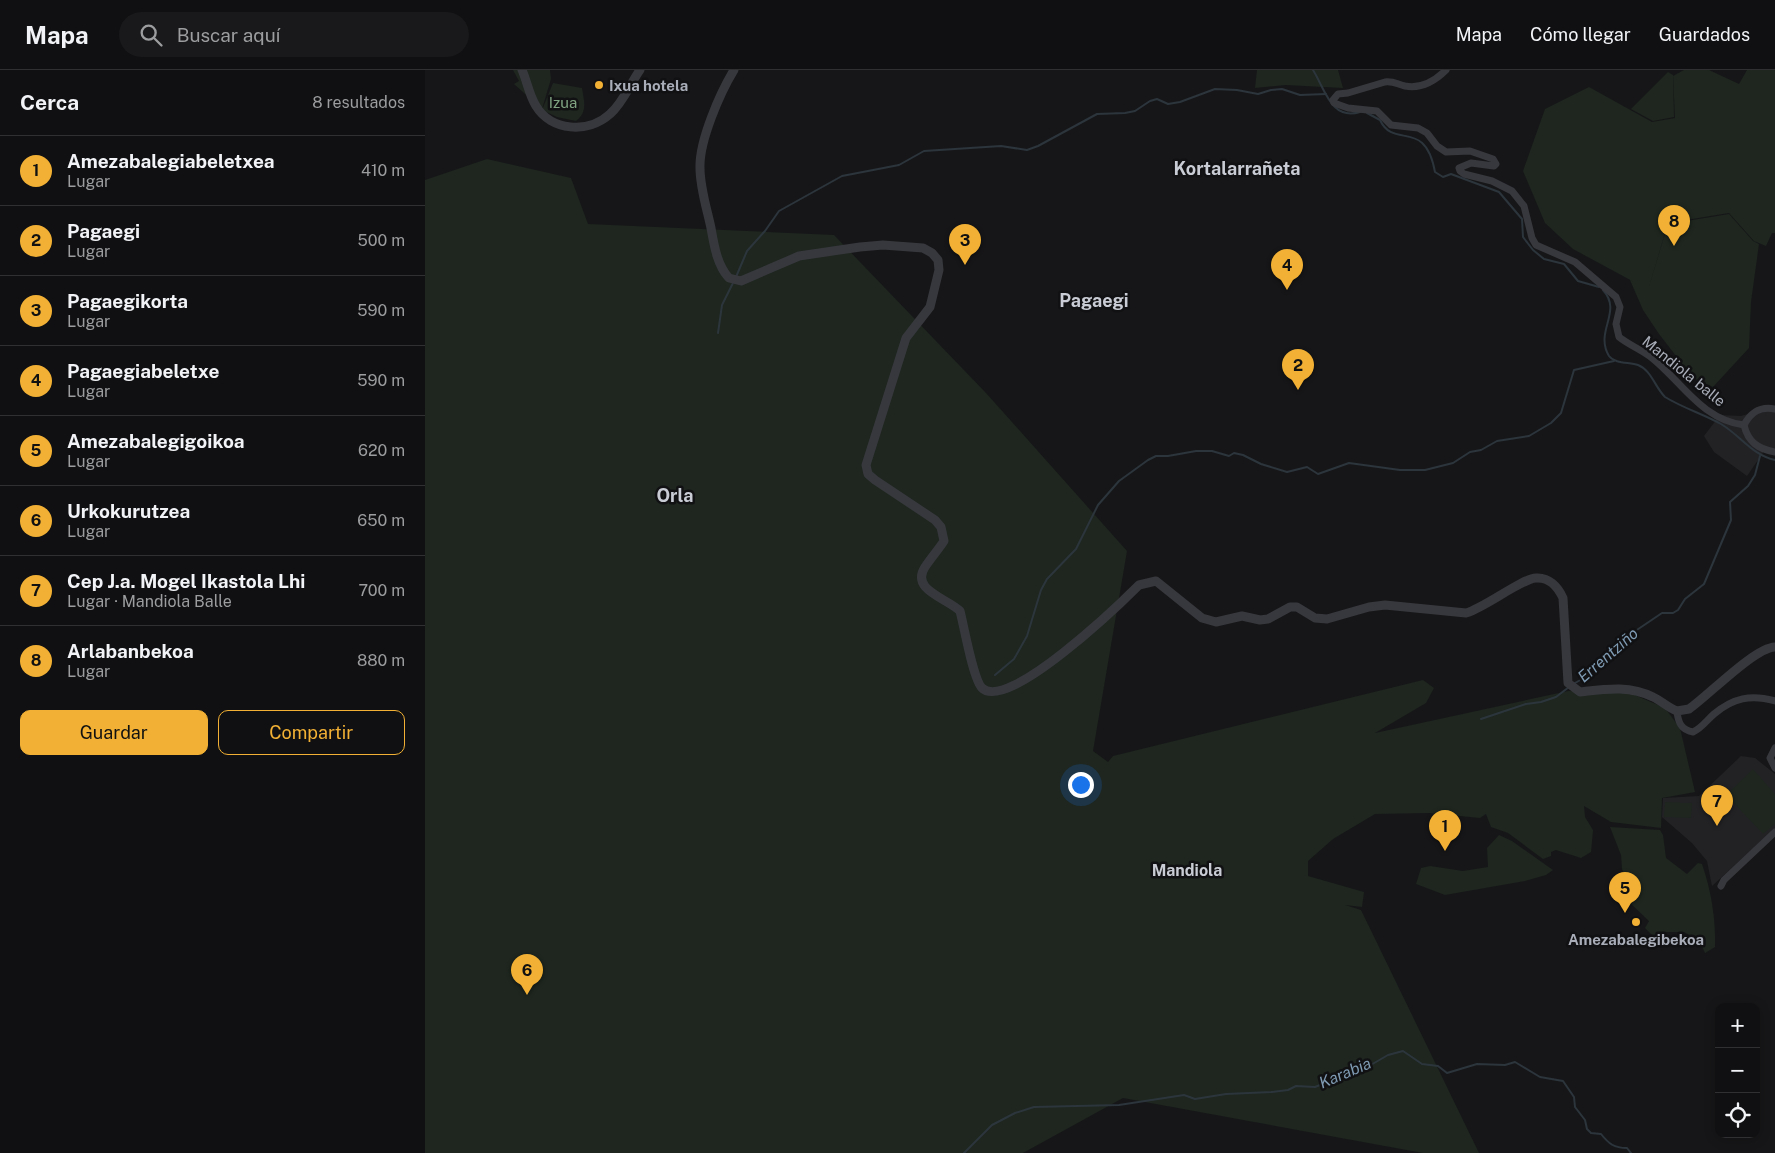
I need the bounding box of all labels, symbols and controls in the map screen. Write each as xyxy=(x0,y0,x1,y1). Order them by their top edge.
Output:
search box xyxy=(119,12,469,57)
text: Mapa xyxy=(25,21,89,49)
icon: search xyxy=(137,21,165,49)
text: Buscar aquí xyxy=(177,24,280,46)
text: Mapa xyxy=(1456,24,1502,45)
text: Cómo llegar xyxy=(1530,24,1631,45)
text: Guardados xyxy=(1659,24,1750,45)
place label: Ixua hotela xyxy=(609,77,688,94)
marker: Ixua hotela xyxy=(593,79,605,91)
text: Cerca xyxy=(20,90,79,115)
text: 8 resultados xyxy=(312,93,405,112)
park label: Izua xyxy=(549,94,577,111)
text: Amezabalegiabeletxea xyxy=(67,150,275,172)
district label: Kortalarrañeta xyxy=(1174,158,1300,179)
text: 1 xyxy=(33,161,39,180)
text: 410 m xyxy=(361,161,405,180)
text: Lugar xyxy=(67,172,110,191)
pin: 8 xyxy=(1658,205,1690,246)
text: Pagaegi xyxy=(67,220,140,242)
pin: 3 xyxy=(949,224,981,265)
text: 2 xyxy=(31,231,41,250)
text: 500 m xyxy=(358,231,405,250)
text: Lugar xyxy=(67,242,110,261)
pin: 4 xyxy=(1271,249,1303,290)
text: Pagaegikorta xyxy=(67,290,188,312)
district label: Pagaegi xyxy=(1059,290,1129,311)
text: 3 xyxy=(31,301,41,320)
text: 590 m xyxy=(357,301,405,320)
text: Lugar xyxy=(67,312,110,331)
street label: Mandiola balle xyxy=(1639,332,1729,410)
pin: 2 xyxy=(1282,349,1314,390)
text: Pagaegiabeletxe xyxy=(67,360,219,382)
text: 4 xyxy=(31,371,41,390)
text: 590 m xyxy=(357,371,405,390)
text: Lugar xyxy=(67,382,110,401)
text: Amezabalegigoikoa xyxy=(67,430,245,452)
text: 5 xyxy=(31,441,41,460)
text: 620 m xyxy=(358,441,405,460)
text: Lugar xyxy=(67,452,110,471)
district label: Orla xyxy=(657,485,693,506)
text: Urkokurutzea xyxy=(67,500,190,522)
text: 6 xyxy=(31,511,41,530)
text: 650 m xyxy=(357,511,405,530)
text: Lugar xyxy=(67,522,110,541)
text: Cep J.a. Mogel Ikastola Lhi xyxy=(67,570,305,592)
text: 7 xyxy=(31,581,41,600)
text: 700 m xyxy=(359,581,405,600)
text: Lugar · Mandiola Balle xyxy=(67,592,232,611)
water label: Errentziño xyxy=(1574,623,1642,686)
text: Arlabanbekoa xyxy=(67,640,194,662)
text: 8 xyxy=(31,651,41,670)
text: 880 m xyxy=(357,651,405,670)
text: Lugar xyxy=(67,662,110,681)
button: Guardar xyxy=(20,710,208,755)
button: Compartir xyxy=(218,710,405,755)
your location xyxy=(1068,772,1094,798)
pin: 7 xyxy=(1701,785,1733,826)
pin: 1 xyxy=(1429,810,1461,851)
district label: Mandiola xyxy=(1152,861,1222,880)
pin: 5 xyxy=(1609,872,1641,913)
marker: Amezabalegibekoa xyxy=(1630,916,1642,928)
place label: Amezabalegibekoa xyxy=(1568,931,1704,948)
pin: 6 xyxy=(511,954,543,995)
map controls xyxy=(1715,1003,1760,1138)
button: + xyxy=(1715,1003,1760,1048)
button: − xyxy=(1715,1048,1760,1093)
water label: Karabia xyxy=(1316,1054,1374,1092)
button: locate xyxy=(1715,1093,1760,1138)

